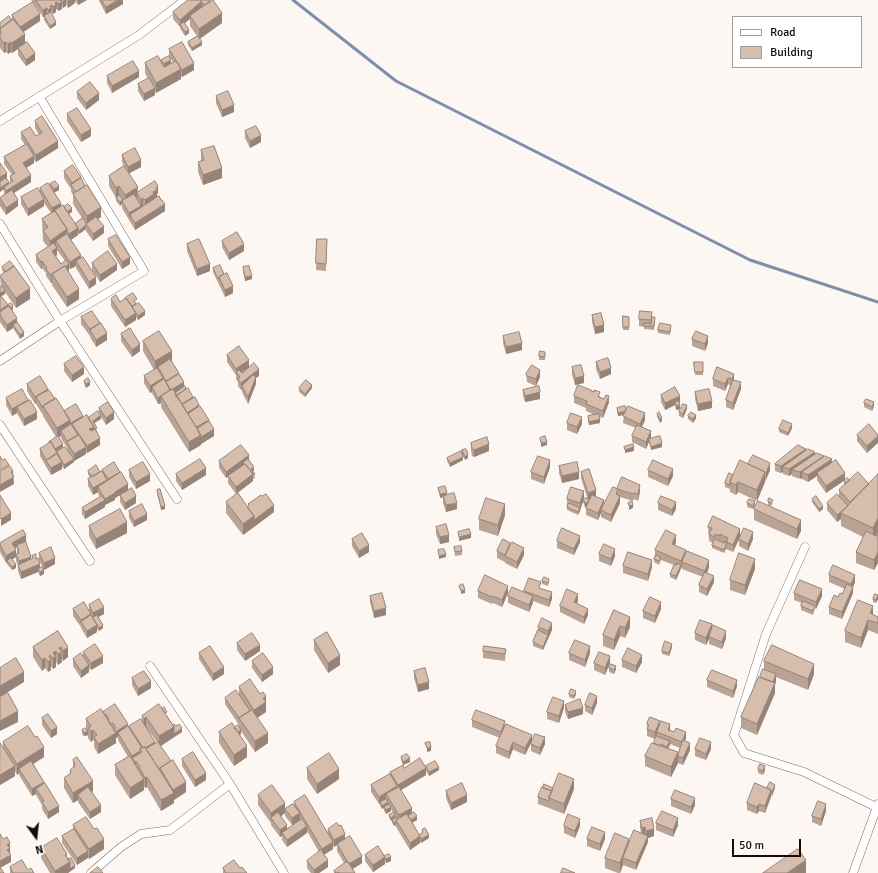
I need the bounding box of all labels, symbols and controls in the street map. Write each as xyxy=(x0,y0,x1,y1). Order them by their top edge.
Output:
legend xyxy=(732,16,862,68)
text: Road xyxy=(770,25,796,40)
text: Building xyxy=(770,45,813,60)
north arrow xyxy=(16,817,56,857)
scale bar xyxy=(734,831,803,857)
text: 50 m xyxy=(739,838,764,853)
text: N xyxy=(34,842,45,856)

